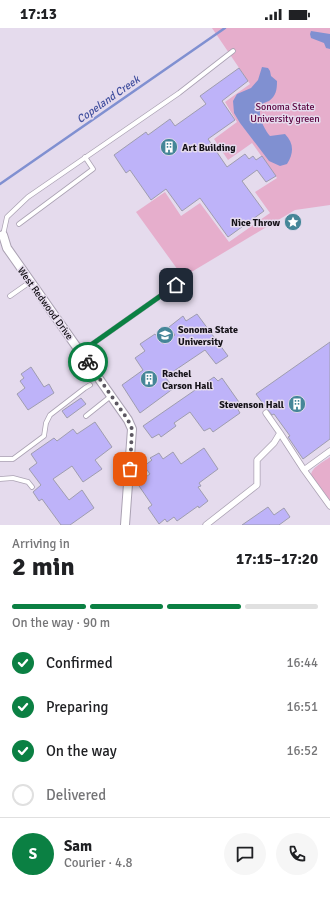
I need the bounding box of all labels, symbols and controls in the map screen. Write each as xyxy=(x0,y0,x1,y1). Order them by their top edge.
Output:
text: 17:13 xyxy=(20,5,57,23)
water label: Copeland Creek xyxy=(74,72,143,126)
park label: Sonoma State University green xyxy=(250,101,320,125)
building icon: Art Building xyxy=(159,137,179,157)
place label: Art Building xyxy=(182,142,236,154)
place icon: Nice Throw xyxy=(283,212,303,232)
place label: Nice Throw xyxy=(231,217,280,229)
street label: West Redwood Drive xyxy=(15,265,76,342)
pin xyxy=(159,268,193,302)
icon: home xyxy=(165,274,187,296)
place label: Sonoma State University xyxy=(178,324,238,348)
school or university icon: Sonoma State University xyxy=(155,325,175,345)
courier xyxy=(68,342,108,382)
icon: bike xyxy=(77,351,99,373)
place label: Rachel Carson Hall xyxy=(162,368,213,392)
building icon: Rachel Carson Hall xyxy=(139,369,159,389)
building icon: Stevenson Hall xyxy=(287,394,307,414)
place label: Stevenson Hall xyxy=(219,399,284,411)
pin xyxy=(113,452,147,486)
icon: bag xyxy=(119,458,141,480)
text: Arriving in xyxy=(12,536,70,552)
text: 17:15–17:20 xyxy=(236,550,318,568)
text: 2 min xyxy=(12,551,75,583)
text: On the way · 90 m xyxy=(12,615,110,631)
icon: check xyxy=(12,652,34,674)
text: Confirmed xyxy=(46,654,113,672)
text: 16:44 xyxy=(286,655,318,671)
icon: check xyxy=(12,696,34,718)
text: Preparing xyxy=(46,698,109,716)
text: 16:51 xyxy=(286,699,318,715)
icon: check xyxy=(12,740,34,762)
text: On the way xyxy=(46,742,117,760)
text: 16:52 xyxy=(286,743,318,759)
text: Delivered xyxy=(46,786,106,804)
button: chat xyxy=(224,833,266,875)
button: phone xyxy=(276,833,318,875)
text: Sam xyxy=(64,837,92,855)
text: S xyxy=(29,845,37,863)
text: Courier · 4.8 xyxy=(64,855,133,871)

